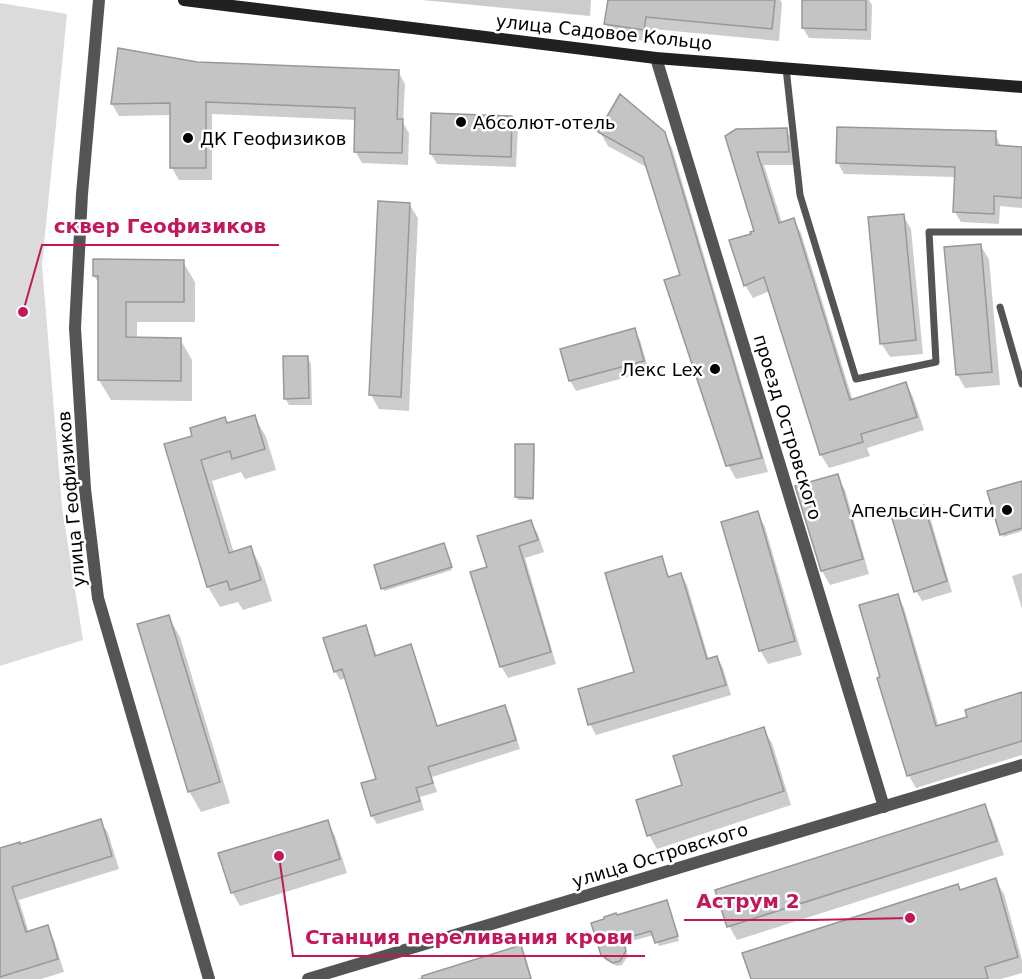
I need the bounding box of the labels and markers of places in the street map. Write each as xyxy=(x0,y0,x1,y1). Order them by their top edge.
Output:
place label: Абсолют-отель xyxy=(473,112,616,133)
marker: Абсолют-отель xyxy=(454,115,468,129)
place label: ДК Геофизиков xyxy=(200,128,346,149)
marker: ДК Геофизиков xyxy=(181,131,195,145)
callout: cквер Геофизиков xyxy=(42,207,279,245)
place label: Лекс Lex xyxy=(621,359,703,380)
marker: Лекс Lex xyxy=(708,362,722,376)
place label: Апельсин-Сити xyxy=(851,500,995,521)
marker: Апельсин-Сити xyxy=(1000,503,1014,517)
callout: Аструм 2 xyxy=(684,882,812,920)
callout: Станция переливания крови xyxy=(293,918,645,956)

